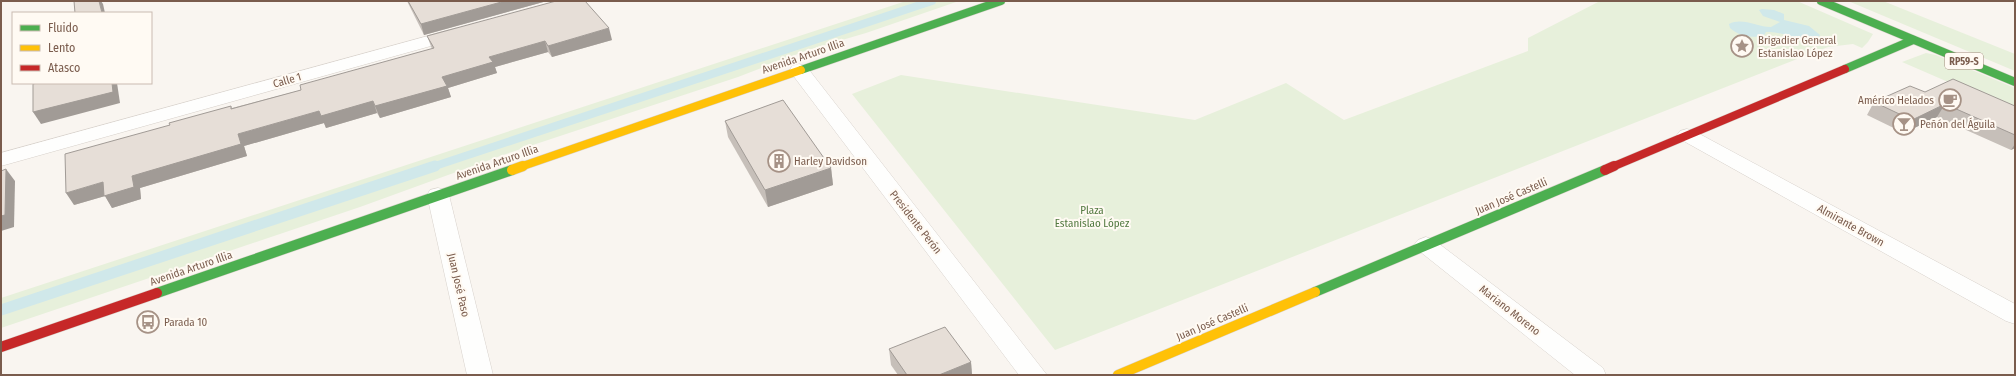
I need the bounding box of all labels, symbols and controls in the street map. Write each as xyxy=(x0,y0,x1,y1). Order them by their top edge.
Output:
legend xyxy=(12,12,152,84)
text: Fluido xyxy=(48,21,78,35)
place icon: Brigadier General Estanislao López xyxy=(1729,33,1755,59)
place label: Brigadier General Estanislao López xyxy=(1758,34,1836,60)
street label: Avenida Arturo Illia xyxy=(760,36,846,77)
text: Lento xyxy=(48,41,75,55)
road number: RP59-S xyxy=(1945,53,1983,69)
text: Atasco xyxy=(48,61,80,75)
street label: Calle 1 xyxy=(271,70,303,91)
cafe icon: Américo Helados xyxy=(1937,87,1963,113)
place label: Américo Helados xyxy=(1858,94,1934,107)
bar icon: Peñón del Águila xyxy=(1891,111,1917,137)
place label: Peñón del Águila xyxy=(1920,117,1995,131)
street label: Avenida Arturo Illia xyxy=(454,142,540,183)
building icon: Harley Davidson xyxy=(766,148,792,174)
place label: Harley Davidson xyxy=(794,155,867,168)
street label: Juan José Castelli xyxy=(1473,175,1549,217)
street label: Presidente Perón xyxy=(887,188,944,256)
street label: Almirante Brown xyxy=(1815,202,1886,249)
park label: Plaza Estanislao López xyxy=(1055,204,1130,230)
street label: Avenida Arturo Illia xyxy=(148,248,234,289)
street label: Juan José Paso xyxy=(445,252,472,318)
street label: Mariano Moreno xyxy=(1477,283,1543,338)
street label: Juan José Castelli xyxy=(1174,301,1250,343)
bus stop icon: Parada 10 xyxy=(135,309,161,335)
place label: Parada 10 xyxy=(164,316,208,329)

